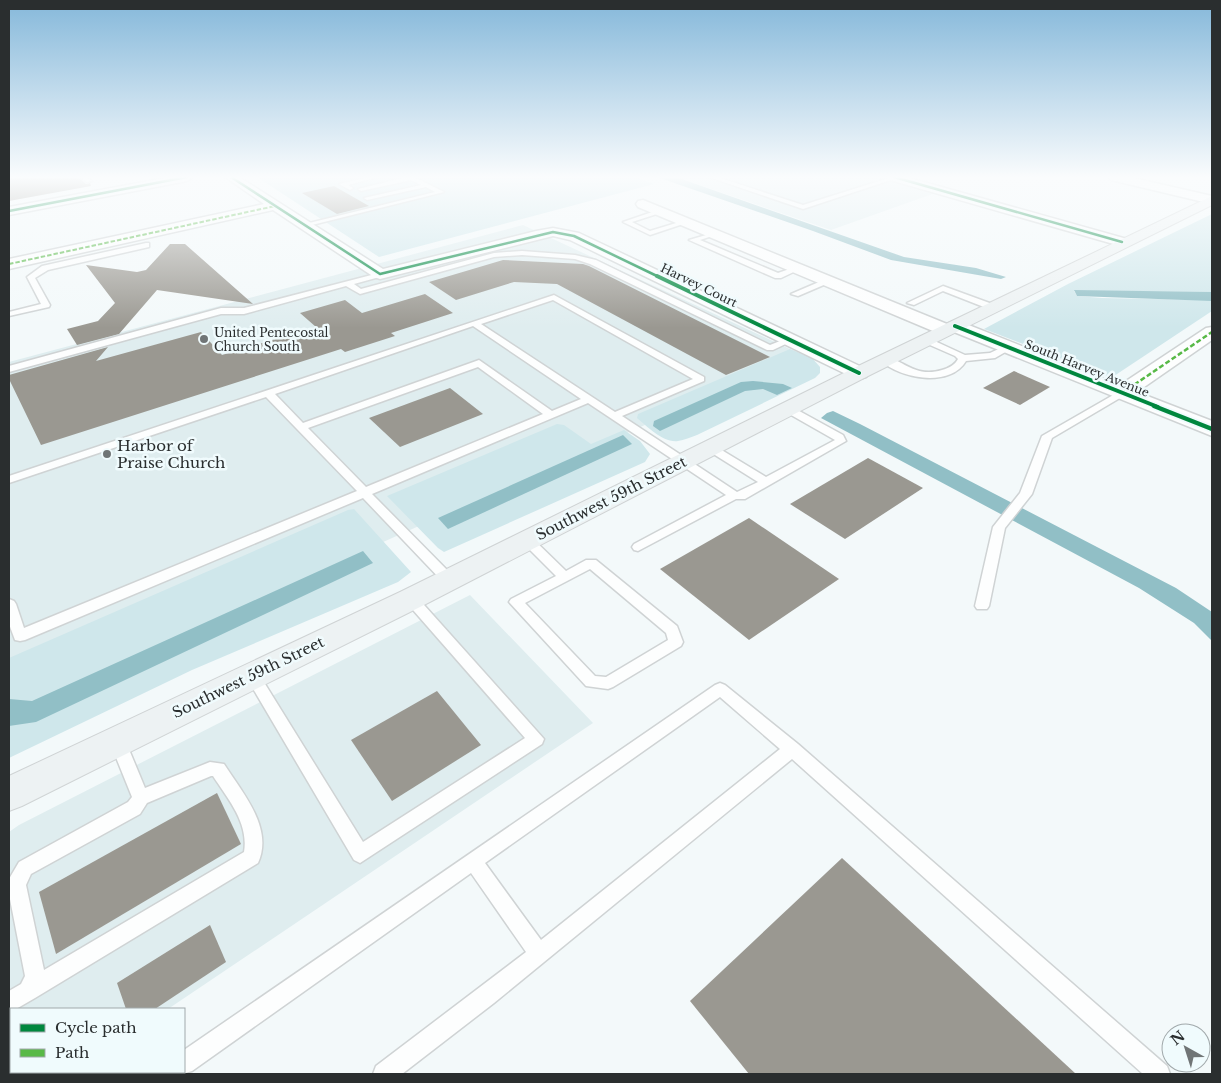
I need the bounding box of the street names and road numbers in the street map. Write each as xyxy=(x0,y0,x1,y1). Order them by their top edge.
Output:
street label: Harvey Court xyxy=(658,260,740,310)
street label: South Harvey Avenue xyxy=(1022,336,1152,400)
street label: Southwest 59th Street xyxy=(532,452,690,544)
street label: Southwest 59th Street xyxy=(169,632,327,722)

